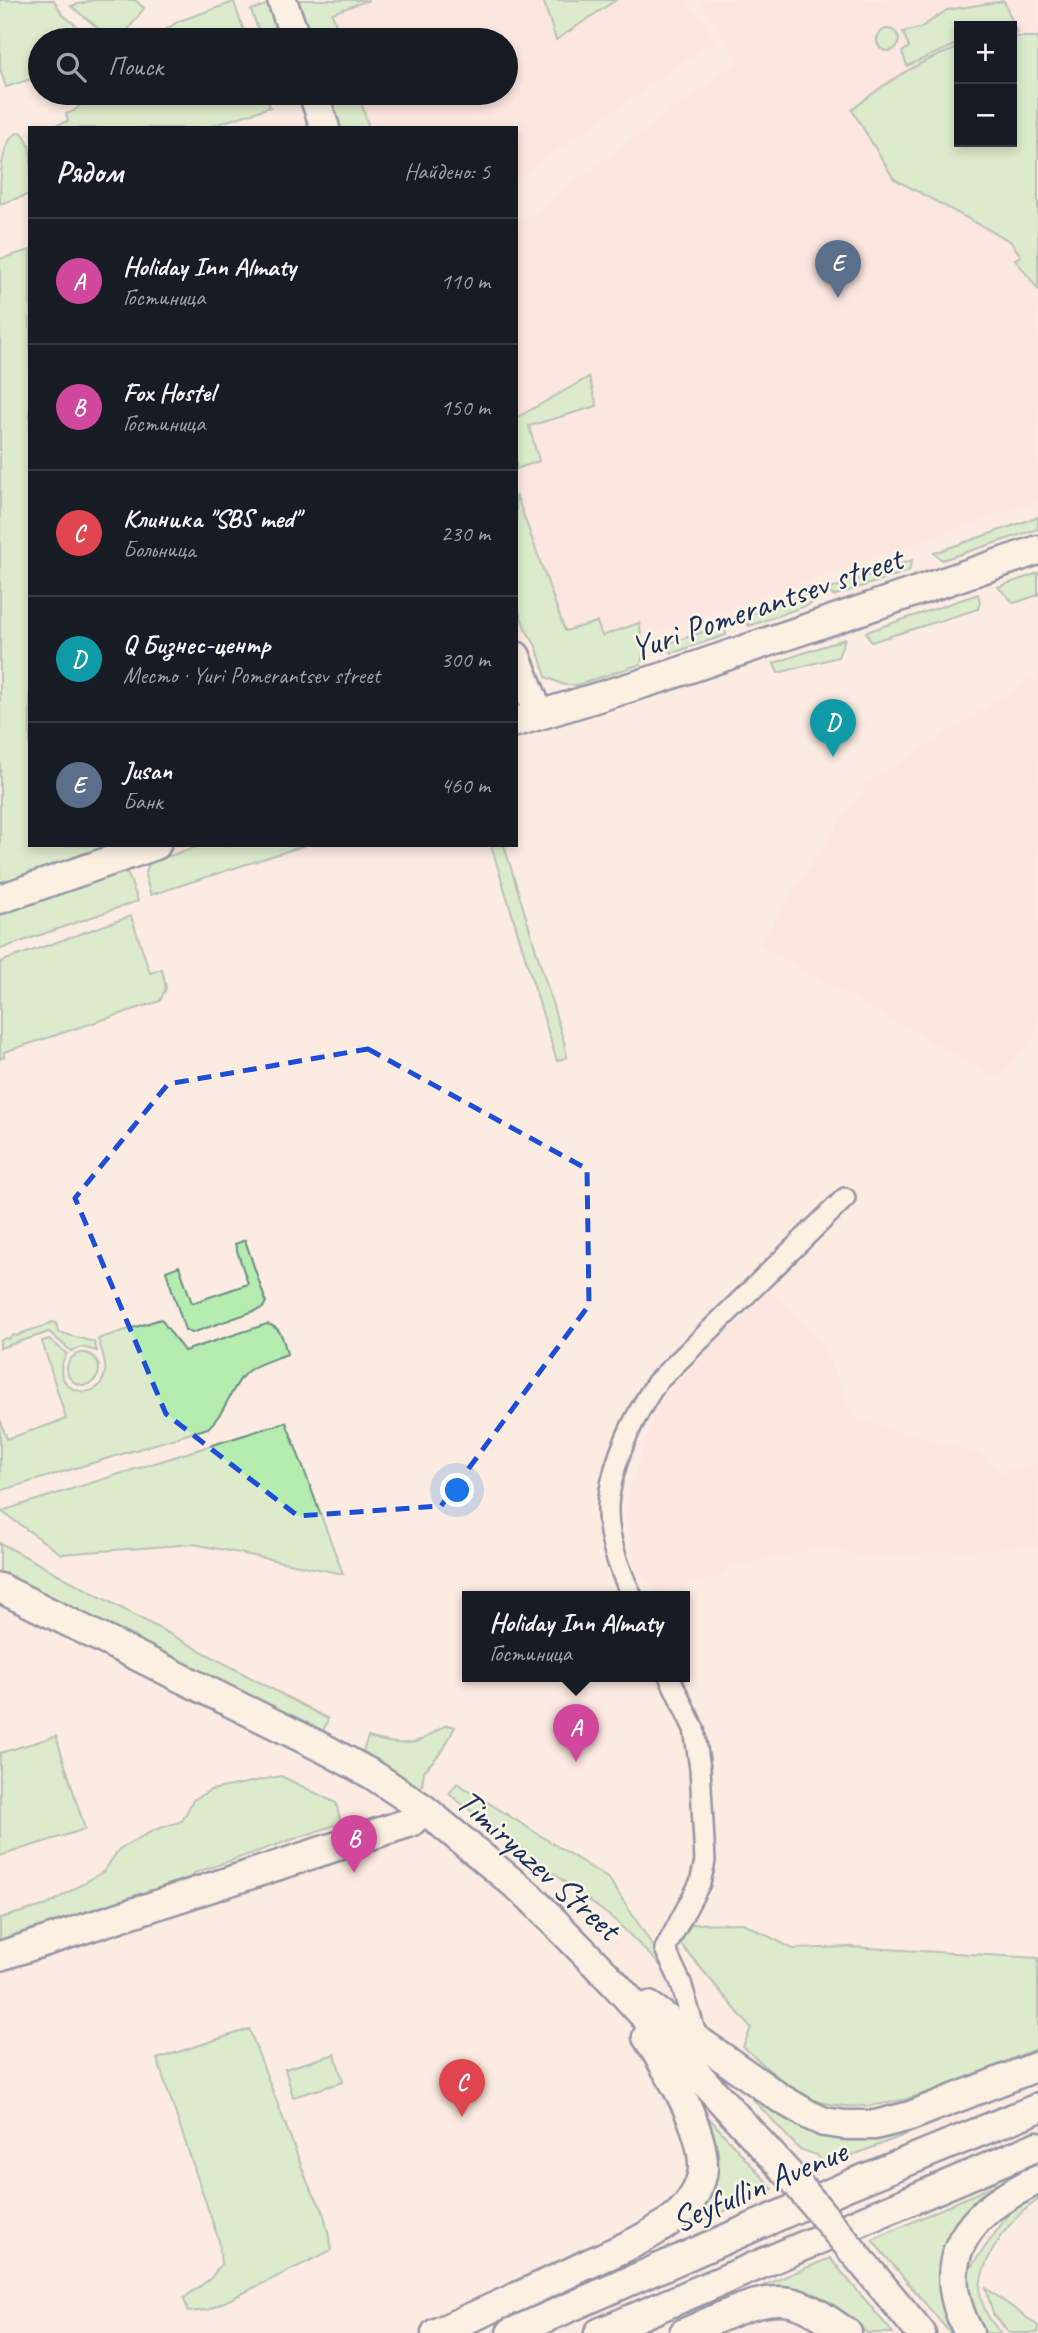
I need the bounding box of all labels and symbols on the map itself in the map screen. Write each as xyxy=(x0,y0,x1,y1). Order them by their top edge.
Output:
pin: E xyxy=(815,240,861,298)
street label: Yuri Pomerantsev street xyxy=(624,535,911,671)
pin: D xyxy=(810,699,856,757)
your location xyxy=(440,1473,474,1507)
pin: A xyxy=(553,1704,599,1762)
street label: Timiryazev Street xyxy=(447,1779,633,1952)
pin: B xyxy=(331,1815,377,1873)
pin: C xyxy=(439,2059,485,2117)
street label: Seyfullin Avenue xyxy=(665,2127,856,2243)

